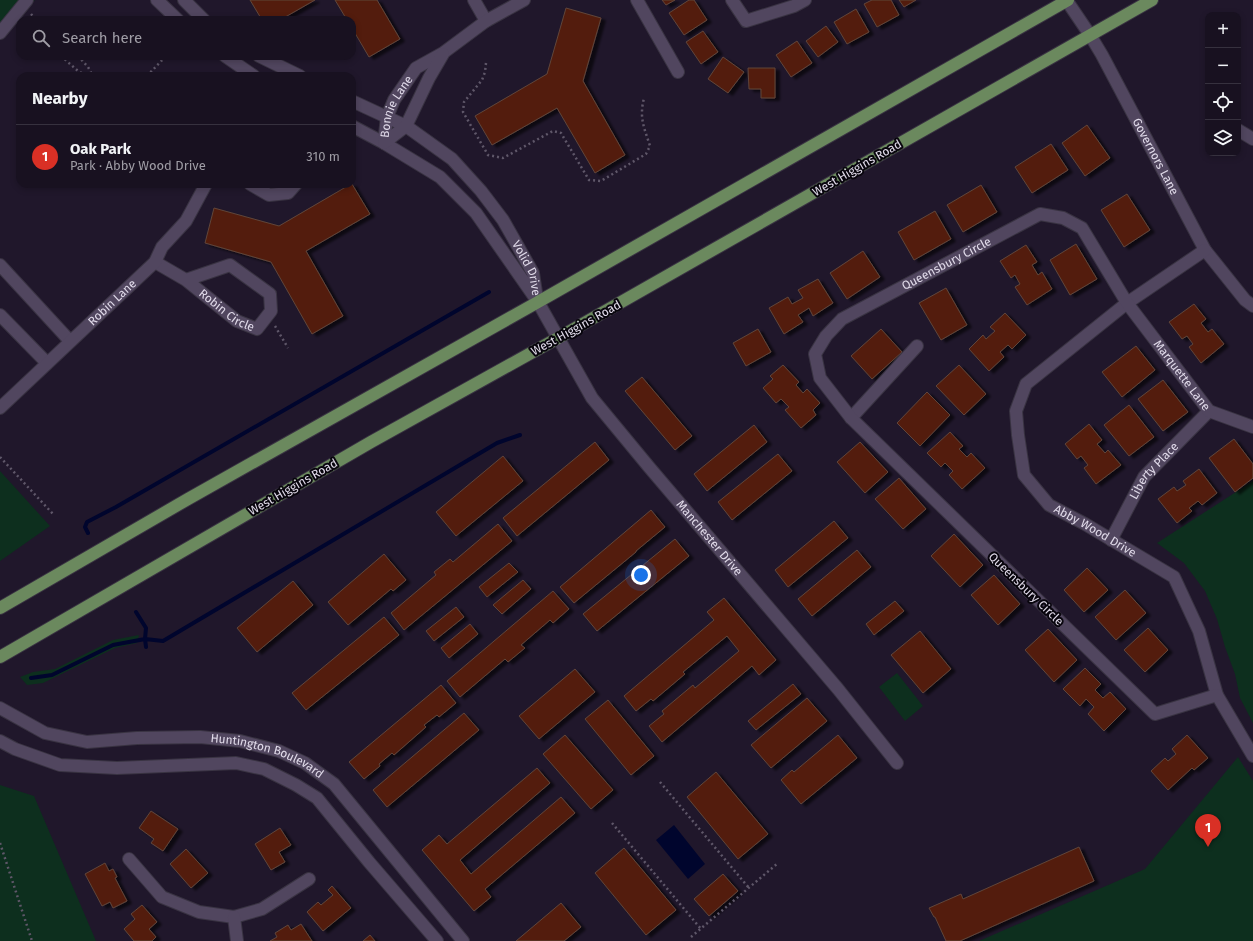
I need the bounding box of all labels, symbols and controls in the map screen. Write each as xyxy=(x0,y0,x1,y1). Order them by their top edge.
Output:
map controls xyxy=(1205,12,1241,156)
button: + xyxy=(1205,12,1241,48)
search box xyxy=(16,16,356,60)
icon: search xyxy=(30,27,52,49)
text: Search here xyxy=(62,29,142,47)
button: − xyxy=(1205,48,1241,84)
street label: Bonnie Lane xyxy=(378,73,416,139)
button: locate xyxy=(1205,84,1241,120)
text: Nearby xyxy=(32,88,87,109)
street label: Governors Lane xyxy=(1130,116,1182,197)
button: layers xyxy=(1205,120,1241,156)
street label: West Higgins Road xyxy=(810,137,904,199)
text: Oak Park xyxy=(70,140,131,158)
text: 1 xyxy=(42,149,48,164)
text: 310 m xyxy=(306,149,340,164)
text: Park · Abby Wood Drive xyxy=(70,158,206,173)
street label: Queensbury Circle xyxy=(899,234,994,293)
street label: Volid Drive xyxy=(509,238,543,297)
street label: Robin Lane xyxy=(85,276,139,328)
street label: Robin Circle xyxy=(196,286,257,334)
street label: West Higgins Road xyxy=(529,298,623,358)
street label: Marquette Lane xyxy=(1151,337,1213,414)
street label: Liberty Place xyxy=(1127,439,1181,502)
street label: West Higgins Road xyxy=(246,456,340,518)
street label: Manchester Drive xyxy=(673,497,745,579)
street label: Abby Wood Drive xyxy=(1052,502,1139,560)
street label: Queensbury Circle xyxy=(986,550,1066,628)
your location xyxy=(631,565,651,585)
street label: Huntington Boulevard xyxy=(210,731,326,781)
pin: 1 xyxy=(1195,814,1221,847)

